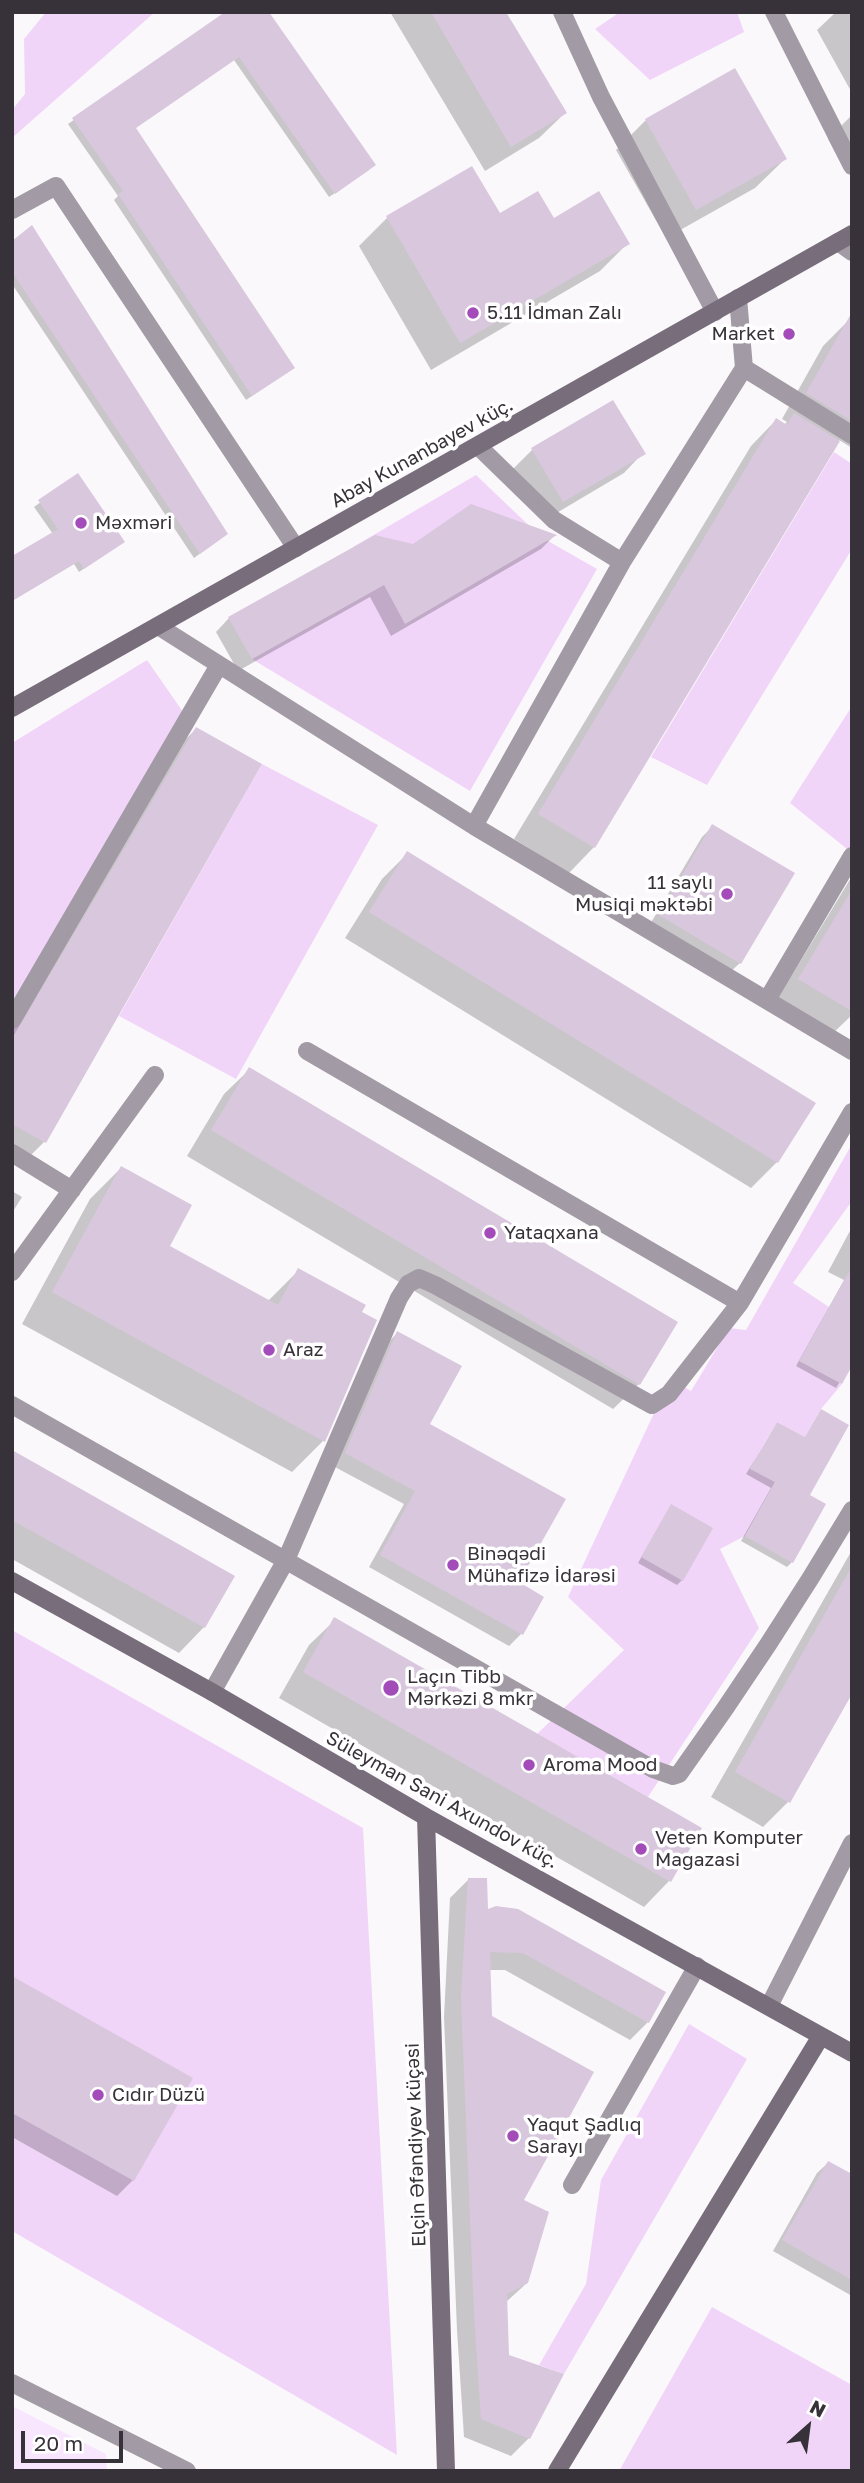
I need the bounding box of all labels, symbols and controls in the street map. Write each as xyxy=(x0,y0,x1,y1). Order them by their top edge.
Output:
place label: 5.11 İdman Zalı xyxy=(487,302,622,324)
marker: 5.11 İdman Zalı xyxy=(465,305,481,321)
place label: Market xyxy=(712,323,775,345)
marker: Market xyxy=(781,326,797,342)
street label: Abay Kunanbayev küç. xyxy=(327,393,517,513)
place label: Məxməri xyxy=(95,512,172,534)
marker: Məxməri xyxy=(73,515,89,531)
place label: 11 saylı Musiqi məktəbi xyxy=(575,872,713,916)
marker: 11 saylı Musiqi məktəbi xyxy=(719,886,735,902)
place label: Yataqxana xyxy=(504,1222,599,1244)
marker: Yataqxana xyxy=(482,1225,498,1241)
place label: Araz xyxy=(283,1339,323,1361)
marker: Araz xyxy=(261,1342,277,1358)
place label: Binəqədi Mühafizə İdarəsi xyxy=(467,1543,616,1587)
marker: Binəqədi Mühafizə İdarəsi xyxy=(445,1557,461,1573)
place label: Laçın Tibb Mərkəzi 8 mkr xyxy=(407,1666,533,1710)
marker: Laçın Tibb Mərkəzi 8 mkr xyxy=(381,1678,401,1698)
street label: Süleyman Sani Axundov küç. xyxy=(322,1727,562,1873)
place label: Aroma Mood xyxy=(543,1754,657,1776)
marker: Aroma Mood xyxy=(521,1757,537,1773)
place label: Veten Komputer Mağazasi xyxy=(655,1827,803,1871)
marker: Veten Komputer Mağazasi xyxy=(633,1841,649,1857)
street label: Elçin Əfəndiyev küçəsi xyxy=(401,2043,431,2247)
place label: Cıdır Düzü xyxy=(112,2084,205,2106)
marker: Cıdır Düzü xyxy=(90,2087,106,2103)
place label: Yaqut Şadlıq Sarayı xyxy=(527,2114,641,2158)
marker: Yaqut Şadlıq Sarayı xyxy=(505,2128,521,2144)
north arrow xyxy=(773,2392,843,2462)
text: N xyxy=(806,2394,830,2422)
scale bar xyxy=(24,2416,126,2460)
text: 20 m xyxy=(34,2430,83,2456)

